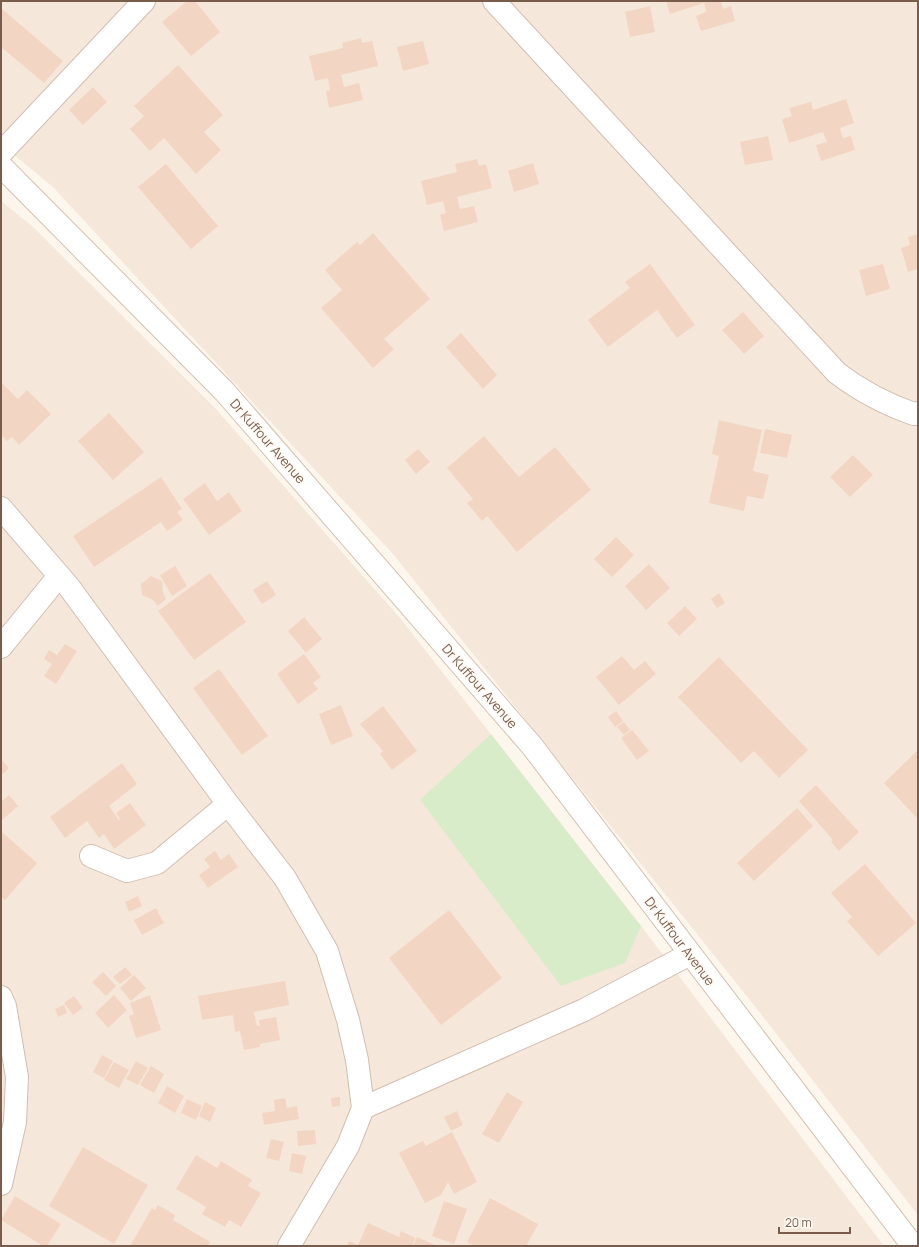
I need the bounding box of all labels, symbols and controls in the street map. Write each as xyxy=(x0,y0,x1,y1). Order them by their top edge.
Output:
street label: Dr Kuffour Avenue xyxy=(226,395,310,487)
street label: Dr Kuffour Avenue xyxy=(438,640,522,732)
street label: Dr Kuffour Avenue xyxy=(641,893,719,989)
scale bar xyxy=(779,1209,850,1235)
text: 20 m xyxy=(785,1214,812,1231)

